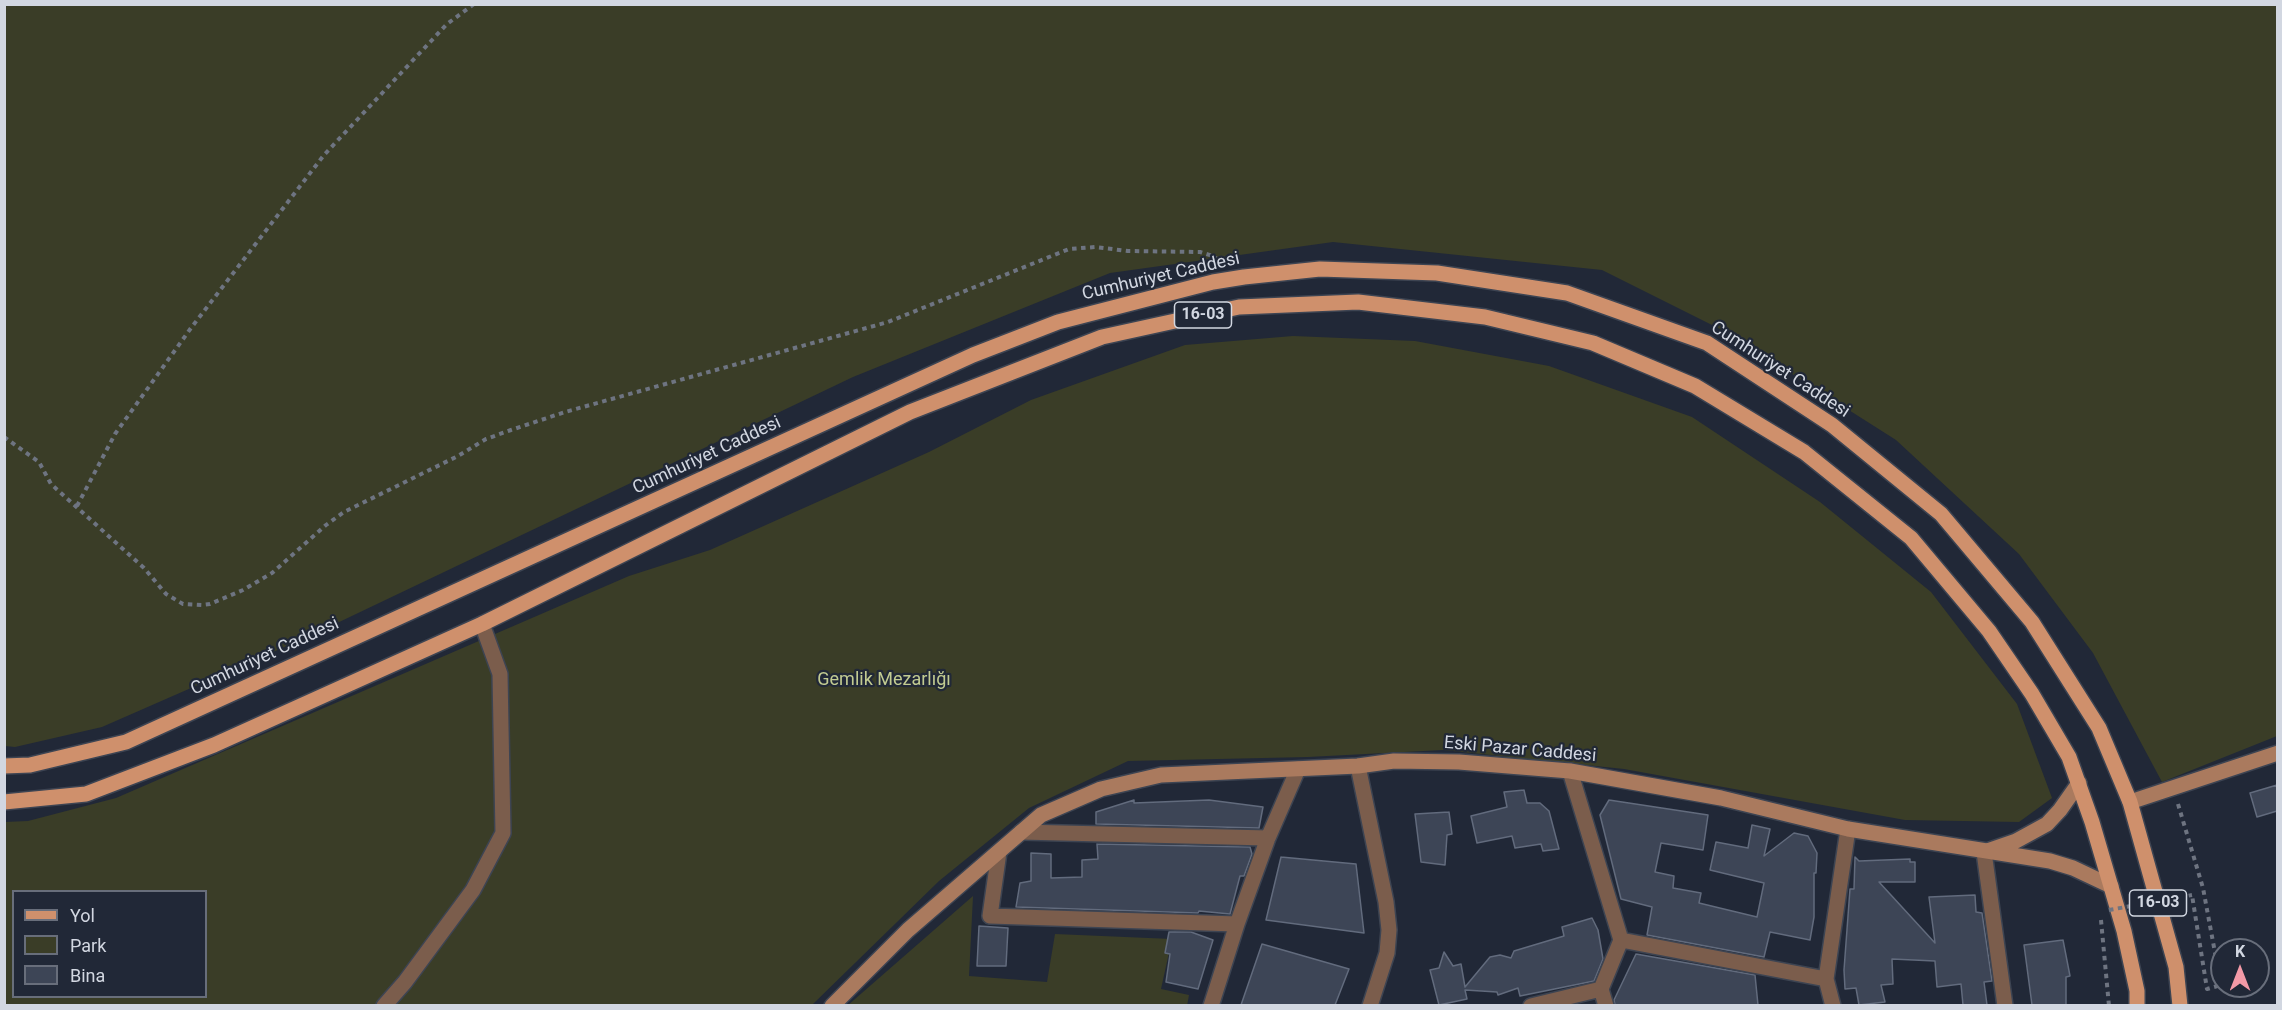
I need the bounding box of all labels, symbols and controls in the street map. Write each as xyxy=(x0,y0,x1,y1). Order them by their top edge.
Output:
street label: Cumhuriyet Caddesi xyxy=(1080,248,1242,306)
road number: 16-03 xyxy=(1174,302,1232,328)
street label: Cumhuriyet Caddesi xyxy=(1707,317,1853,423)
street label: Cumhuriyet Caddesi xyxy=(629,412,785,500)
street label: Cumhuriyet Caddesi xyxy=(187,613,343,701)
park label: Gemlik Mezarlığı xyxy=(817,669,951,691)
street label: Eski Pazar Caddesi xyxy=(1443,733,1597,767)
legend xyxy=(12,890,207,998)
road number: 16-03 xyxy=(2130,890,2186,916)
text: Yol xyxy=(70,905,95,926)
text: Park xyxy=(70,935,106,956)
north arrow xyxy=(2210,938,2270,998)
text: K xyxy=(2235,942,2245,961)
text: Bina xyxy=(70,965,105,986)

